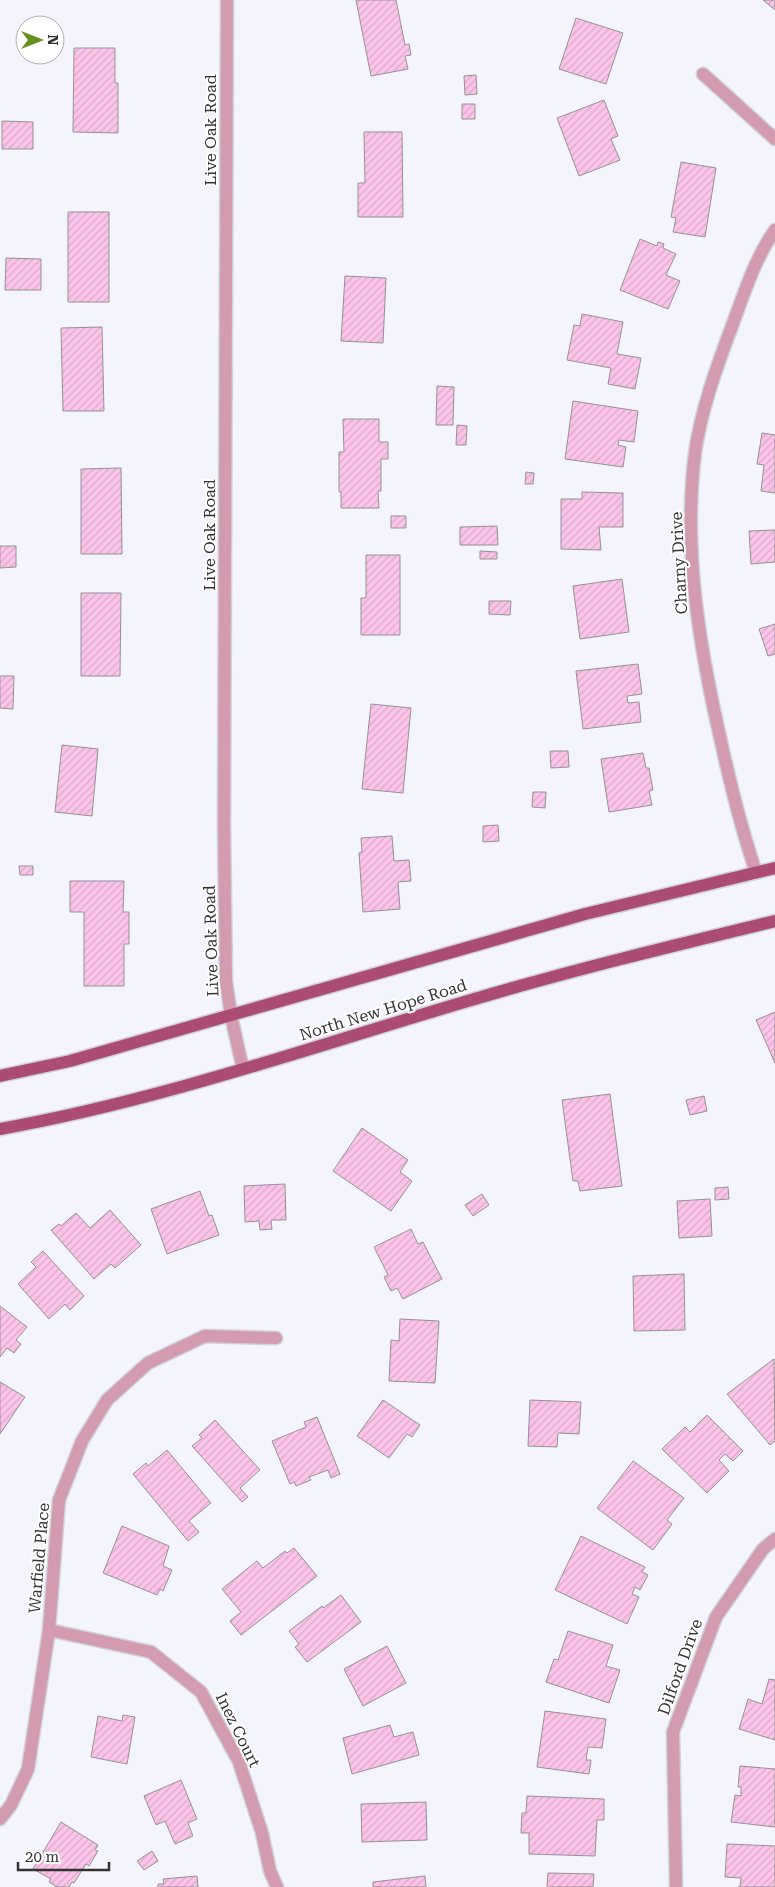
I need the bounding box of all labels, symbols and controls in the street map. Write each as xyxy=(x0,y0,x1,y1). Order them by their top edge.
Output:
north arrow xyxy=(15,15,65,65)
text: N xyxy=(45,35,61,46)
street label: Live Oak Road xyxy=(201,74,220,186)
street label: Live Oak Road xyxy=(200,479,219,591)
street label: Charny Drive xyxy=(667,511,691,615)
street label: Live Oak Road xyxy=(200,885,222,997)
street label: North New Hope Road xyxy=(297,976,469,1044)
street label: Warfield Place xyxy=(25,1502,53,1614)
street label: Dilford Drive xyxy=(654,1616,706,1718)
street label: Inez Court xyxy=(212,1690,264,1770)
scale bar xyxy=(18,1840,109,1872)
text: 20 m xyxy=(25,1848,60,1866)

